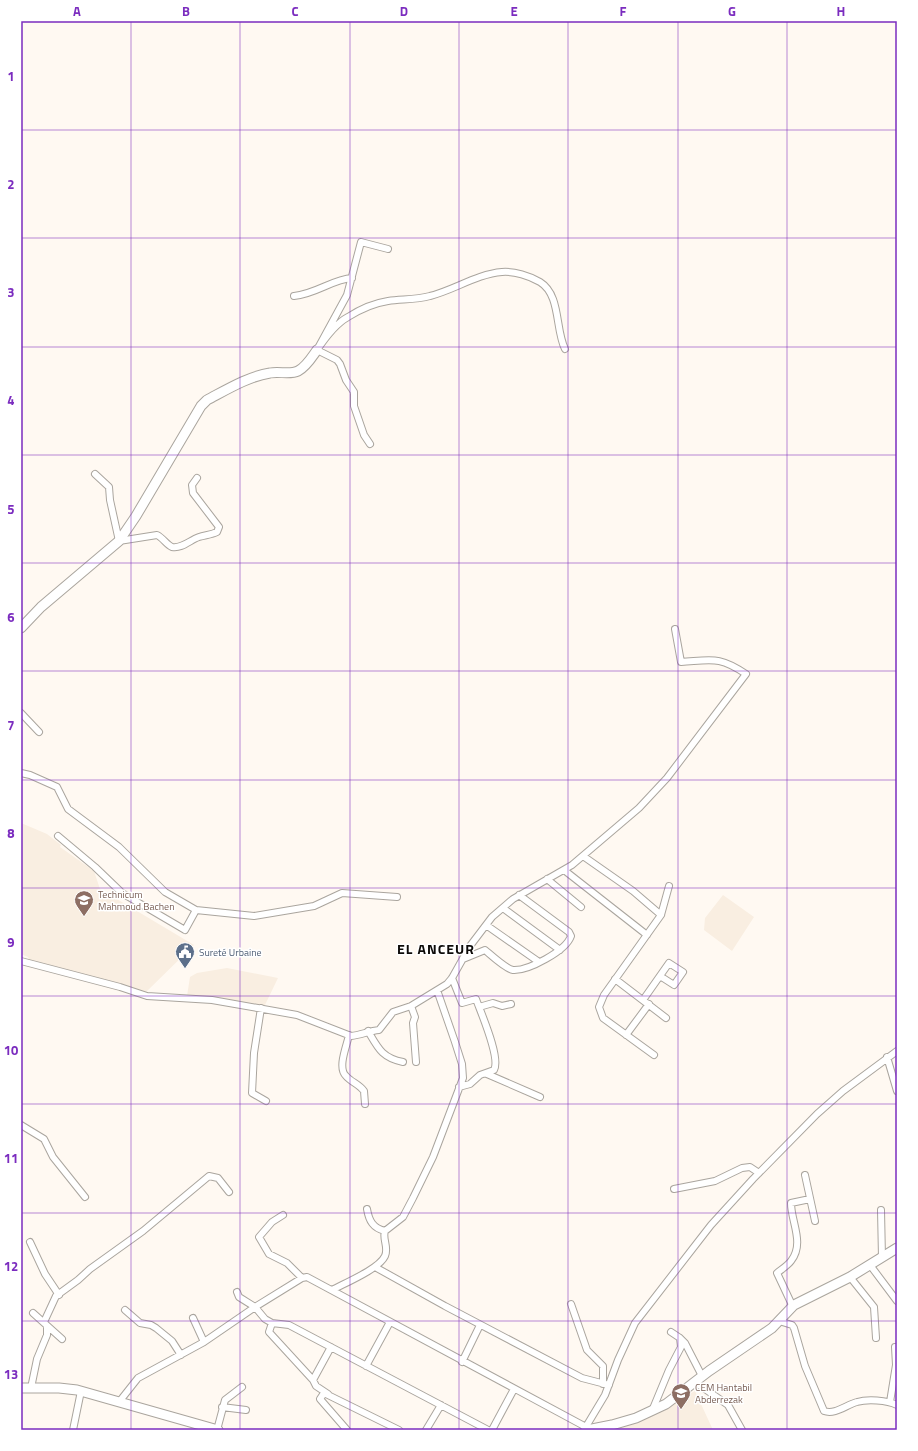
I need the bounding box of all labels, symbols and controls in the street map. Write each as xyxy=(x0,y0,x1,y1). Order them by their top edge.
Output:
text: A xyxy=(73,1,81,21)
text: B xyxy=(182,1,190,21)
text: C xyxy=(291,1,299,21)
text: D xyxy=(400,1,408,21)
text: E xyxy=(510,1,518,21)
text: F xyxy=(620,1,627,21)
text: G xyxy=(728,1,736,21)
text: H xyxy=(837,1,845,21)
text: 1 xyxy=(7,66,15,86)
text: 2 xyxy=(7,174,15,194)
text: 3 xyxy=(7,282,15,302)
text: 4 xyxy=(7,390,15,410)
text: 5 xyxy=(7,499,15,519)
text: 6 xyxy=(7,607,15,627)
text: 7 xyxy=(7,715,15,735)
text: 8 xyxy=(7,823,15,843)
place label: Technicum Mahmoud Bachen xyxy=(98,887,175,914)
school or university icon: Technicum Mahmoud Bachen xyxy=(73,889,95,917)
text: 9 xyxy=(7,932,15,952)
district label: EL ANCEUR xyxy=(397,938,475,959)
public building icon: Sureté Urbaine xyxy=(174,941,196,969)
place label: Sureté Urbaine xyxy=(199,945,262,960)
text: 10 xyxy=(4,1040,18,1060)
text: 11 xyxy=(4,1148,18,1168)
text: 12 xyxy=(4,1256,18,1276)
text: 13 xyxy=(4,1364,18,1384)
place label: CEM Hantabil Abderrezak xyxy=(695,1380,752,1407)
school or university icon: CEM Hantabil Abderrezak xyxy=(670,1382,692,1410)

